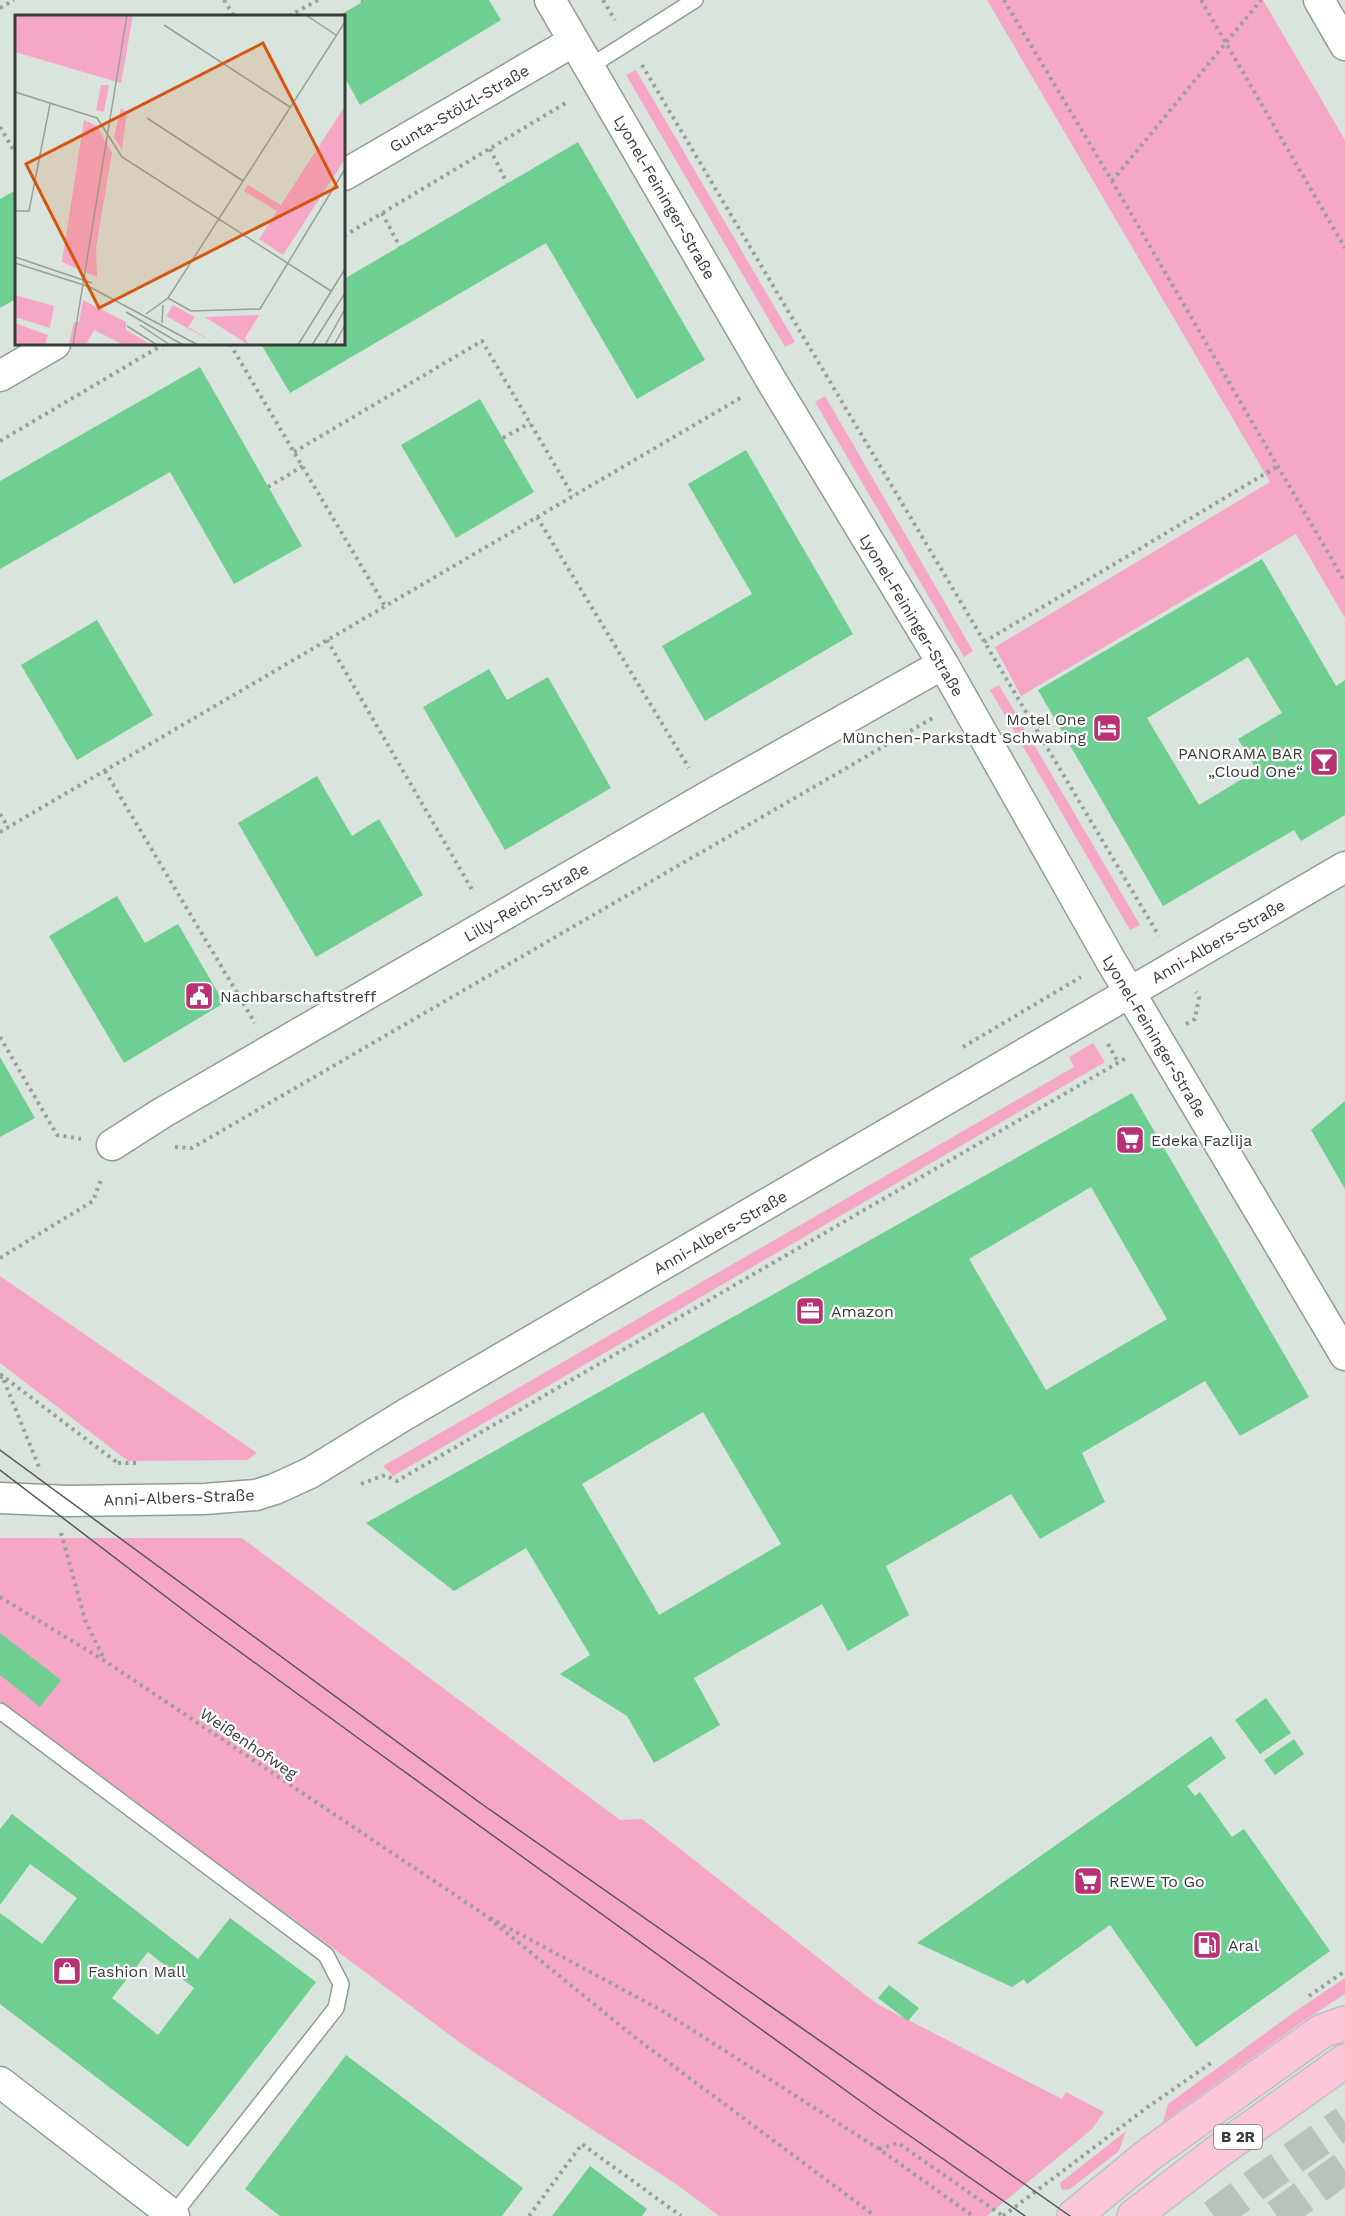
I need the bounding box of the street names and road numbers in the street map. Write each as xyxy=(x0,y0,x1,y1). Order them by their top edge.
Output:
street label: Gunta-Stölzl-Straße xyxy=(386,61,532,156)
street label: Lyonel-Feininger-Straße xyxy=(610,112,719,283)
street label: Lyonel-Feininger-Straße xyxy=(855,531,968,700)
street label: Lilly-Reich-Straße xyxy=(460,859,592,946)
street label: Anni-Albers-Straße xyxy=(1148,895,1288,987)
street label: Lyonel-Feininger-Straße xyxy=(1098,952,1211,1121)
street label: Anni-Albers-Straße xyxy=(650,1186,790,1278)
street label: Anni-Albers-Straße xyxy=(103,1485,255,1510)
street label: Weißenhofweg xyxy=(196,1704,302,1783)
road number: B 2R xyxy=(1214,2125,1262,2149)

